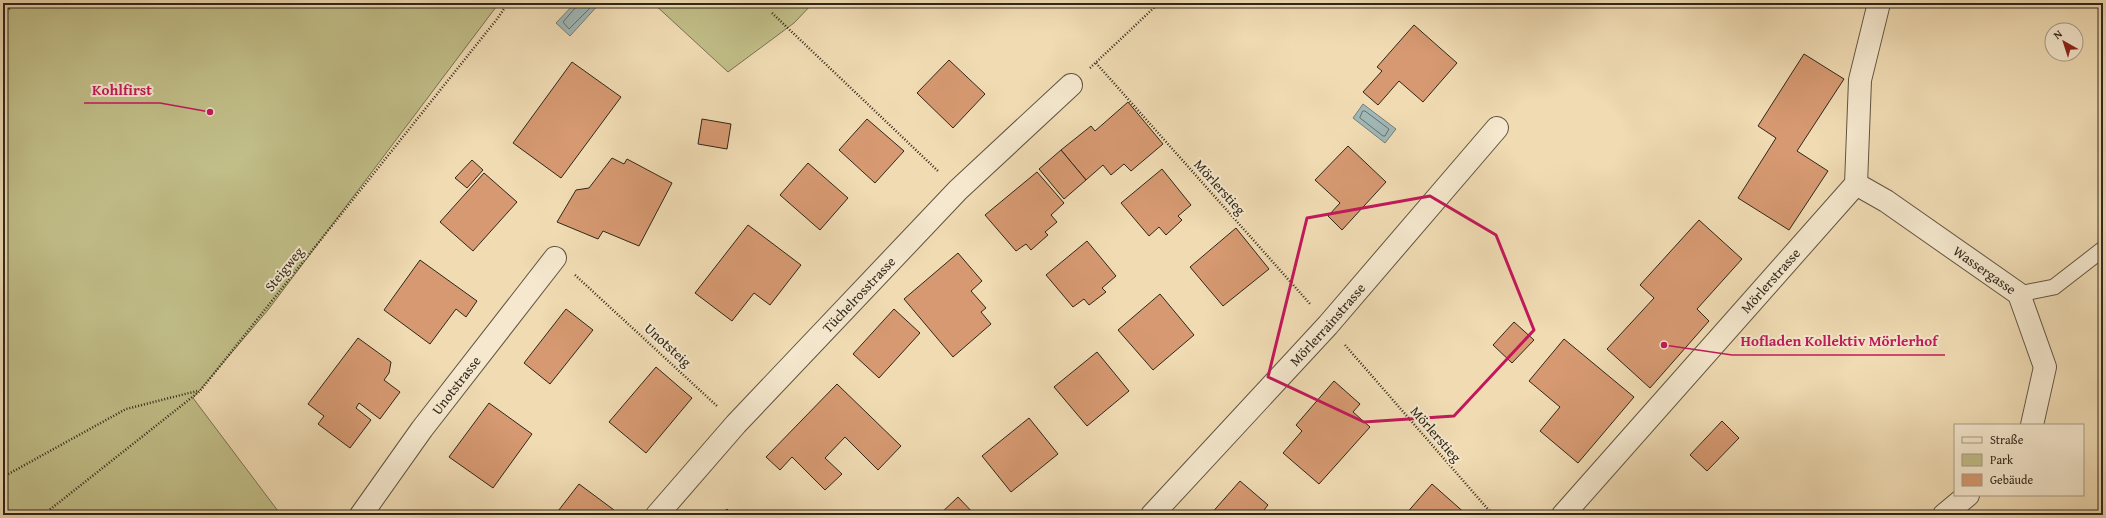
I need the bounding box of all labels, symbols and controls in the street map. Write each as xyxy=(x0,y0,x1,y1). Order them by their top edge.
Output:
north arrow xyxy=(2044,22,2084,62)
text: N xyxy=(2050,25,2066,43)
callout: Kohlfirst xyxy=(84,76,160,103)
text: Kohlfirst xyxy=(92,79,152,100)
street label: Mörlerstieg xyxy=(1190,155,1250,219)
street label: Wassergasse xyxy=(1949,241,2021,299)
street label: Steigweg xyxy=(260,242,308,296)
street label: Mörlerstrasse xyxy=(1736,243,1805,318)
street label: Tüchelrosstrasse xyxy=(818,252,900,337)
street label: Mörlerrainstrasse xyxy=(1285,278,1370,370)
street label: Unotsteig xyxy=(640,318,696,372)
callout: Hofladen Kollektiv Mörlerhof xyxy=(1732,328,1945,355)
text: Hofladen Kollektiv Mörlerhof xyxy=(1741,330,1939,351)
street label: Unotstrasse xyxy=(427,351,486,419)
street label: Mörlerstieg xyxy=(1406,402,1466,466)
legend xyxy=(1954,424,2084,496)
text: Straße xyxy=(1990,431,2024,448)
text: Park xyxy=(1990,451,2014,468)
text: Gebäude xyxy=(1990,471,2033,488)

